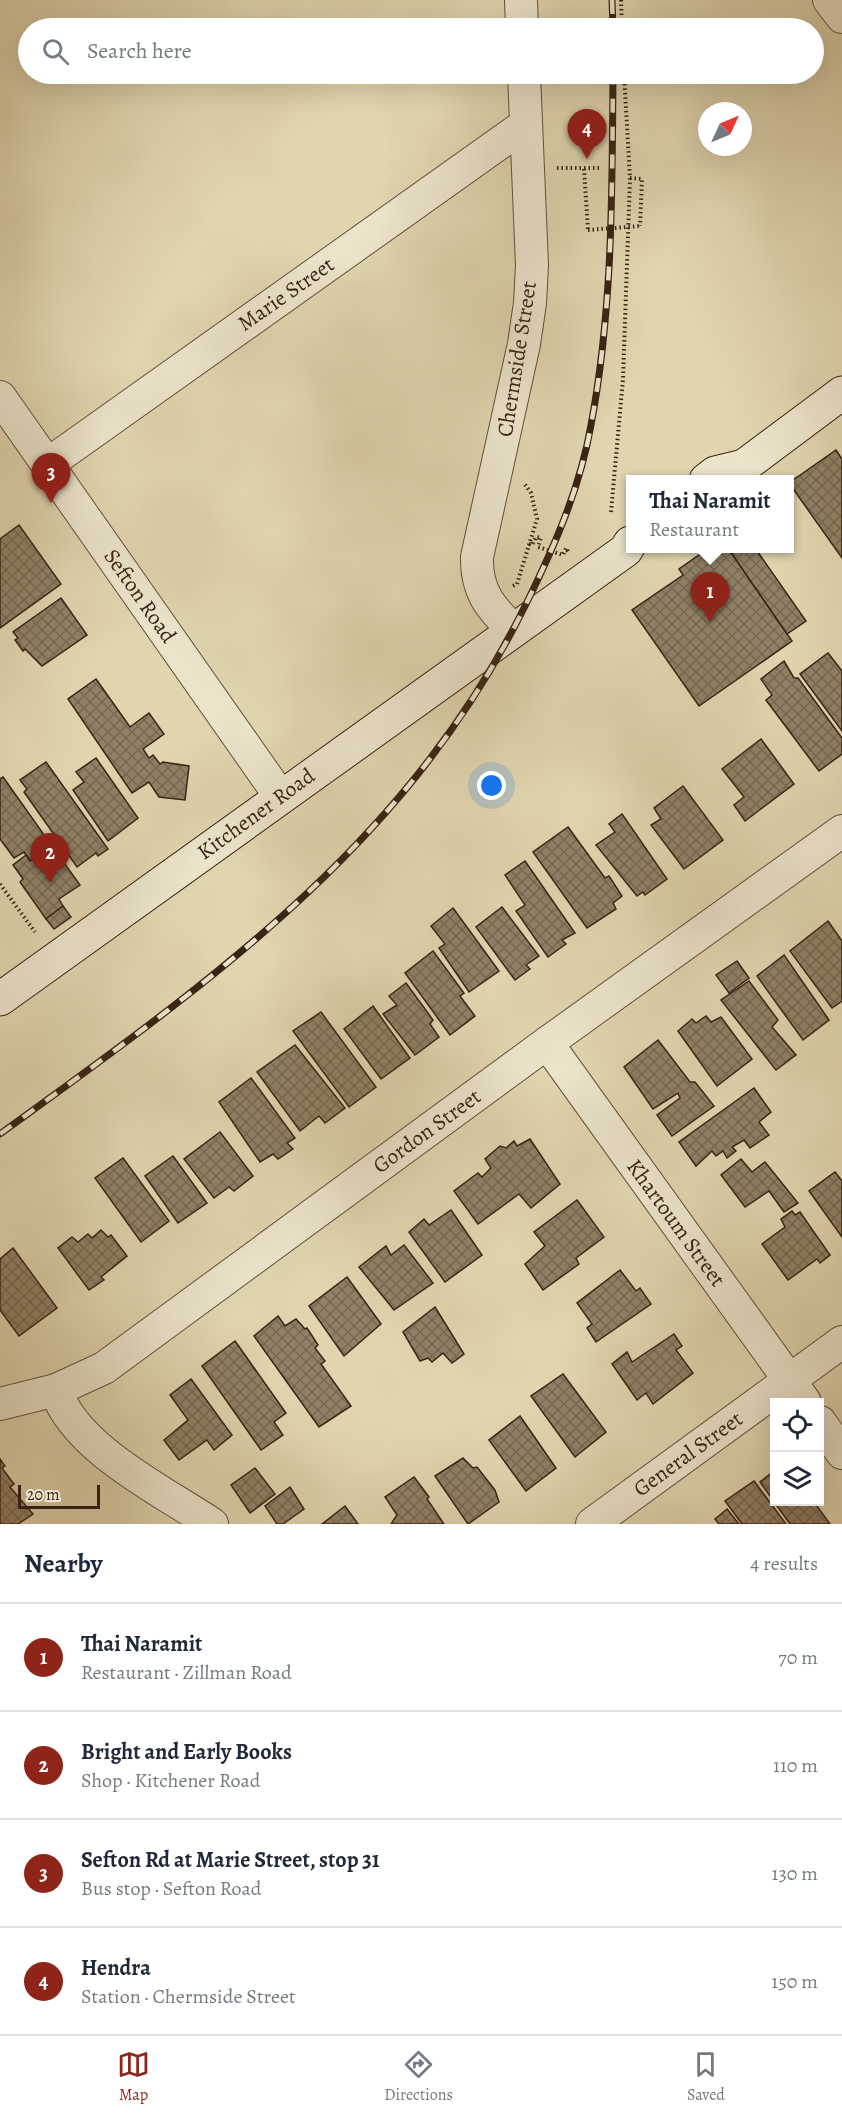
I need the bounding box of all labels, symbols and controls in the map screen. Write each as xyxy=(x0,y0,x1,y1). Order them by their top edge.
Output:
search box xyxy=(18,18,824,84)
icon: search xyxy=(39,35,72,68)
text: Search here xyxy=(87,36,192,66)
north arrow xyxy=(698,102,752,156)
pin: 4 xyxy=(568,110,606,159)
street label: Marie Street xyxy=(232,250,340,338)
street label: Chermside Street xyxy=(490,279,544,439)
pin: 3 xyxy=(32,454,70,503)
popup xyxy=(626,475,794,553)
text: Thai Naramit xyxy=(649,486,771,516)
text: Restaurant xyxy=(649,516,739,543)
street label: Sefton Road xyxy=(97,543,184,649)
pin: 1 xyxy=(690,572,730,622)
street label: Kitchener Road xyxy=(191,761,321,867)
your location xyxy=(477,771,506,800)
pin: 2 xyxy=(31,834,70,883)
street label: Gordon Street xyxy=(367,1082,487,1180)
street label: Khartoum Street xyxy=(619,1153,733,1293)
map controls xyxy=(770,1398,824,1506)
button: locate xyxy=(770,1398,824,1452)
street label: General Street xyxy=(627,1404,749,1504)
button: layers xyxy=(770,1452,824,1506)
scale bar xyxy=(18,1482,100,1510)
text: 20 m xyxy=(27,1484,60,1506)
text: Nearby xyxy=(24,1546,103,1581)
text: 4 results xyxy=(750,1550,818,1577)
text: Thai Naramit xyxy=(81,1629,202,1659)
text: 1 xyxy=(40,1644,47,1671)
text: 70 m xyxy=(778,1644,818,1671)
text: Restaurant · Zillman Road xyxy=(81,1659,292,1686)
text: Bright and Early Books xyxy=(81,1737,292,1767)
text: 2 xyxy=(39,1752,48,1779)
text: 110 m xyxy=(773,1752,818,1779)
text: Shop · Kitchener Road xyxy=(81,1767,261,1794)
text: Sefton Rd at Marie Street, stop 31 xyxy=(81,1845,380,1875)
text: 3 xyxy=(39,1860,48,1887)
text: 130 m xyxy=(772,1860,818,1887)
text: Bus stop · Sefton Road xyxy=(81,1875,261,1902)
text: Hendra xyxy=(81,1953,151,1983)
text: 4 xyxy=(39,1968,48,1995)
text: 150 m xyxy=(771,1968,818,1995)
text: Station · Chermside Street xyxy=(81,1983,296,2010)
tab: Map xyxy=(117,2048,150,2106)
tab: Directions xyxy=(384,2048,453,2106)
tab: Saved xyxy=(687,2048,725,2106)

